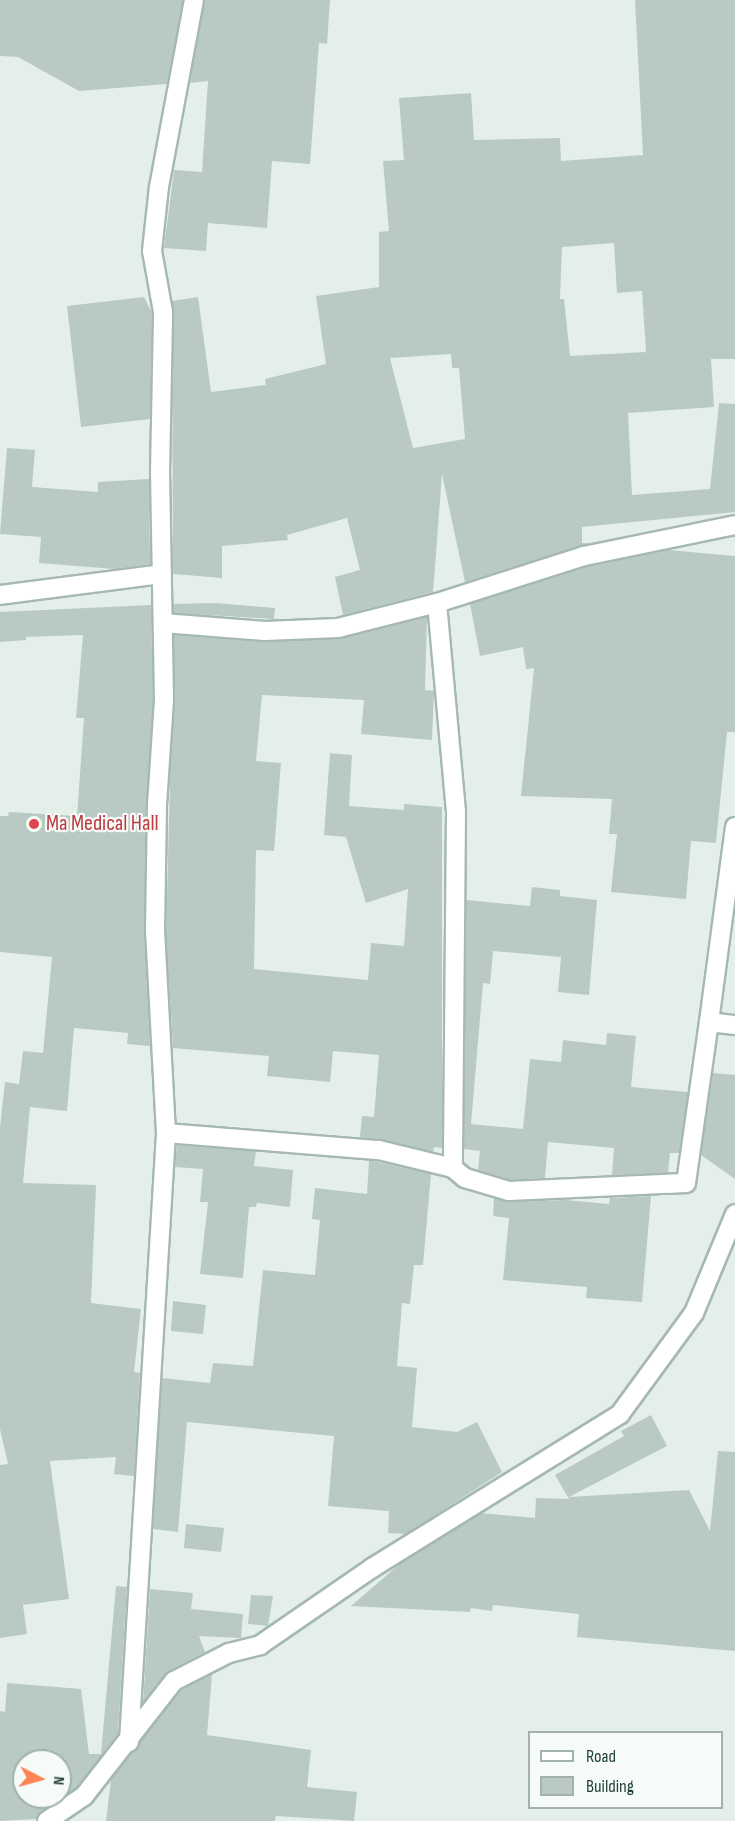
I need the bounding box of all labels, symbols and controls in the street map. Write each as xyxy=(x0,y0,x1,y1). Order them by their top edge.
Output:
place label: Ma Medical Hall xyxy=(46,811,159,837)
marker: Ma Medical Hall xyxy=(27,817,41,831)
legend xyxy=(528,1731,723,1809)
text: Road xyxy=(586,1746,616,1767)
north arrow xyxy=(12,1749,72,1809)
text: N xyxy=(49,1775,68,1786)
text: Building xyxy=(586,1776,634,1797)

